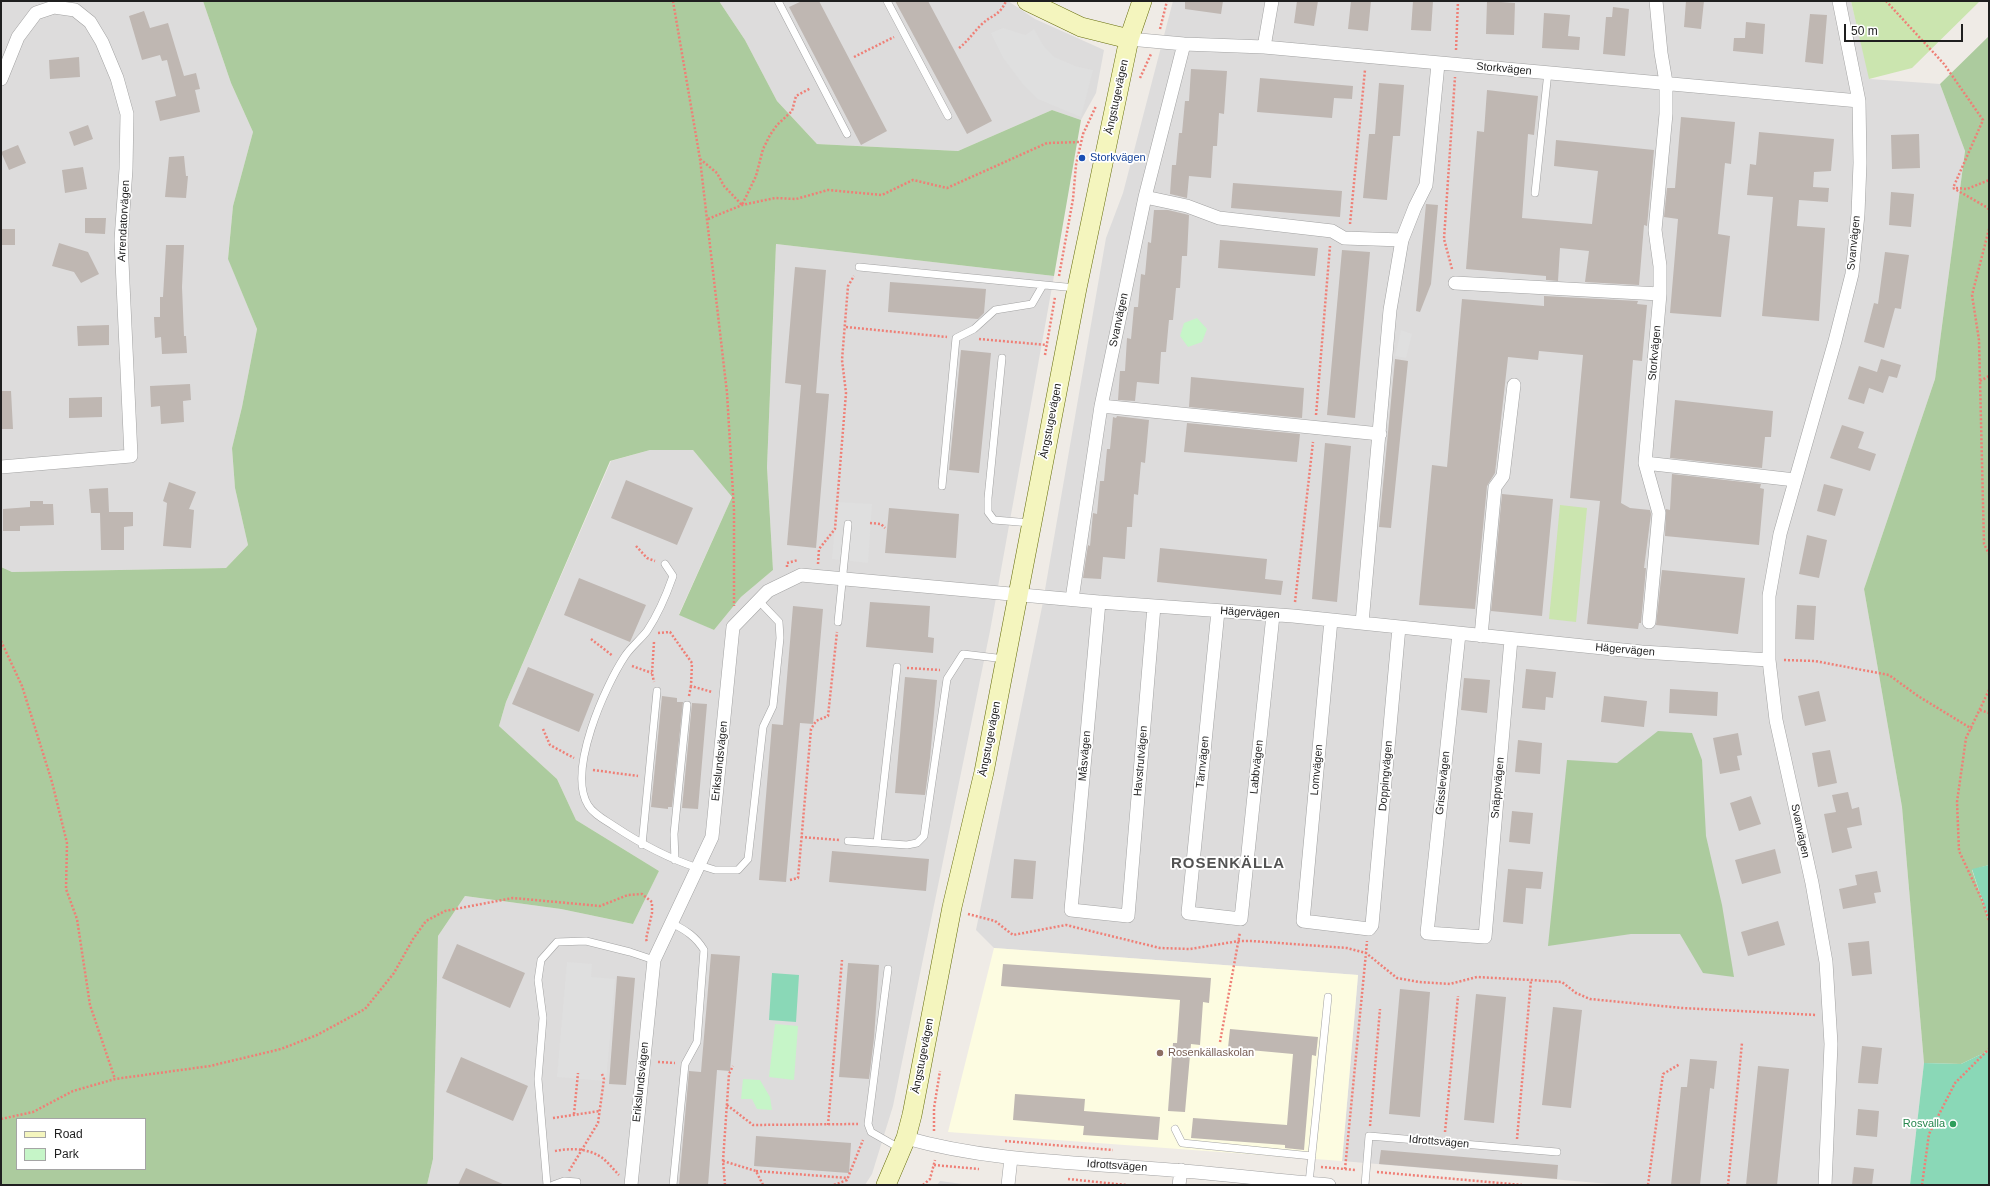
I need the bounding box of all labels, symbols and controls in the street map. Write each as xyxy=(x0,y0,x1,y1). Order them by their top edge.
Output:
scale bar xyxy=(1846,16,1965,42)
text: 50 m xyxy=(1851,24,1878,38)
street label: Ängstugevägen xyxy=(1103,58,1131,136)
street label: Storkvägen xyxy=(1476,60,1532,78)
place label: Storkvägen xyxy=(1090,151,1146,165)
marker: Storkvägen xyxy=(1077,153,1087,163)
street label: Arrendatorvägen xyxy=(115,180,133,262)
street label: Svanvägen xyxy=(1845,215,1863,271)
street label: Svanvägen xyxy=(1107,292,1131,348)
street label: Storkvägen xyxy=(1646,325,1664,381)
street label: Ängstugevägen xyxy=(1037,382,1065,460)
street label: Hägervägen xyxy=(1220,604,1280,622)
street label: Hägervägen xyxy=(1595,641,1655,659)
street label: Ängstugevägen xyxy=(976,700,1004,778)
street label: Erikslundsvägen xyxy=(709,720,731,802)
street label: Havstrutvägen xyxy=(1131,725,1151,797)
street label: Måsvägen xyxy=(1076,730,1094,782)
street label: Tärnvägen xyxy=(1194,735,1212,789)
street label: Labbvägen xyxy=(1248,739,1266,795)
street label: Doppingvägen xyxy=(1376,740,1396,812)
street label: Lomvägen xyxy=(1308,744,1326,796)
street label: Grisslevägen xyxy=(1433,750,1453,816)
street label: Snäppvägen xyxy=(1489,757,1507,819)
street label: Svanvägen xyxy=(1788,803,1812,859)
district label: ROSENKÄLLA xyxy=(1171,855,1285,873)
street label: Ängstugevägen xyxy=(909,1017,937,1095)
street label: Erikslundsvägen xyxy=(630,1041,652,1123)
place label: Rosenkällaskolan xyxy=(1168,1046,1254,1060)
marker: Rosenkällaskolan xyxy=(1155,1048,1165,1058)
place label: Rosvalla xyxy=(1903,1117,1945,1131)
legend xyxy=(16,1118,146,1170)
marker: Rosvalla xyxy=(1948,1119,1958,1129)
text: Road xyxy=(54,1127,83,1141)
street label: Idrottsvägen xyxy=(1408,1133,1470,1151)
text: Park xyxy=(54,1147,79,1161)
street label: Idrottsvägen xyxy=(1086,1157,1148,1175)

